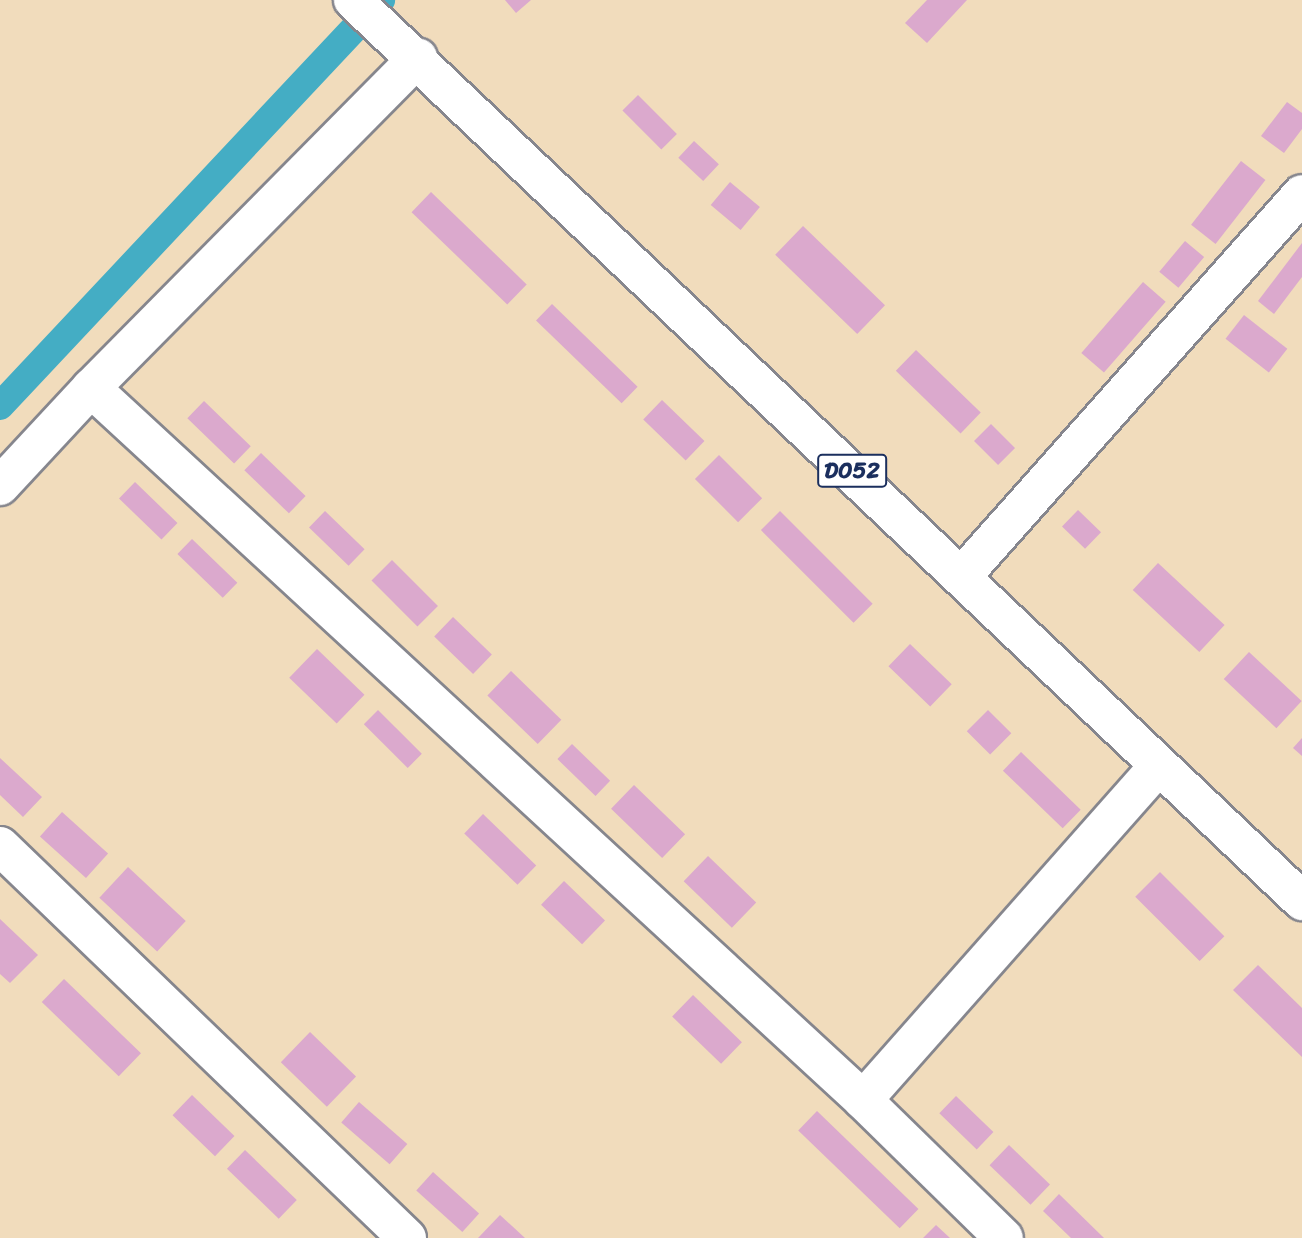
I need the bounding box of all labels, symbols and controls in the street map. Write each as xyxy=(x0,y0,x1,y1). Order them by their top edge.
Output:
road number: D052 xyxy=(817,452,887,491)

